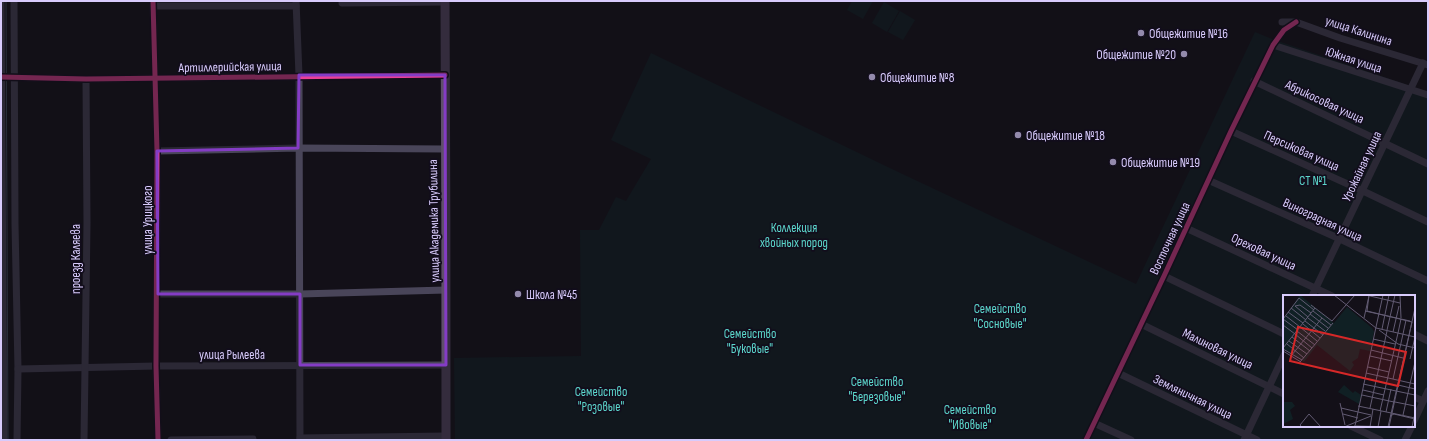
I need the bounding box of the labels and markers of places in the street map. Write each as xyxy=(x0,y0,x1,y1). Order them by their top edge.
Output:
place label: Общежитие №16 xyxy=(1149,26,1228,42)
marker: Общежитие №16 xyxy=(1136,28,1146,38)
place label: Общежитие №20 xyxy=(1096,47,1176,63)
marker: Общежитие №20 xyxy=(1179,49,1189,59)
place label: Общежитие №8 xyxy=(880,70,955,86)
marker: Общежитие №8 xyxy=(867,72,877,82)
place label: Общежитие №18 xyxy=(1026,128,1105,144)
marker: Общежитие №18 xyxy=(1013,130,1023,140)
place label: Общежитие №19 xyxy=(1121,155,1200,171)
marker: Общежитие №19 xyxy=(1108,157,1118,167)
place label: Школа №45 xyxy=(526,287,577,303)
marker: Школа №45 xyxy=(513,289,523,299)

